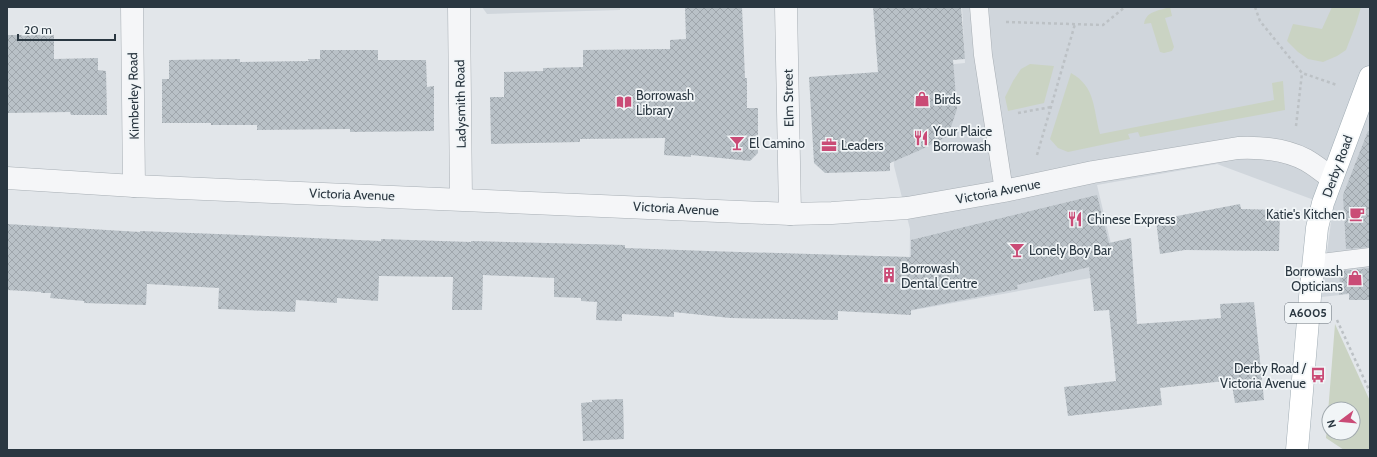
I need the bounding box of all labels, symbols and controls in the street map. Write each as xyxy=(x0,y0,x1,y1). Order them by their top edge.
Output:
scale bar xyxy=(18,16,115,42)
text: 20 m xyxy=(24,22,52,37)
street label: Kimberley Road xyxy=(124,52,142,140)
street label: Ladysmith Road xyxy=(451,60,469,148)
street label: Elm Street xyxy=(779,68,797,127)
place label: Borrowash Library xyxy=(636,87,694,118)
shop icon: Birds xyxy=(913,90,931,108)
place label: Birds xyxy=(934,91,962,107)
library icon: Borrowash Library xyxy=(615,93,633,111)
place label: Your Plaice Borrowash xyxy=(932,123,993,154)
restaurant icon: Your Plaice Borrowash xyxy=(912,129,930,147)
street label: Derby Road xyxy=(1318,133,1356,199)
bar icon: El Camino xyxy=(728,134,746,152)
place label: El Camino xyxy=(749,135,805,151)
office icon: Leaders xyxy=(820,136,838,154)
place label: Leaders xyxy=(841,137,884,153)
street label: Victoria Avenue xyxy=(954,175,1042,207)
street label: Victoria Avenue xyxy=(309,185,396,204)
street label: Victoria Avenue xyxy=(633,198,720,218)
cafe icon: Katie's Kitchen xyxy=(1348,205,1366,223)
place label: Katie's Kitchen xyxy=(1266,206,1345,222)
restaurant icon: Chinese Express xyxy=(1066,210,1084,228)
place label: Chinese Express xyxy=(1087,211,1176,227)
bar icon: Lonely Boy Bar xyxy=(1008,241,1026,259)
place label: Lonely Boy Bar xyxy=(1029,242,1112,258)
place label: Borrowash Dental Centre xyxy=(901,260,978,291)
place label: Borrowash Opticians xyxy=(1285,263,1344,294)
building icon: Borrowash Dental Centre xyxy=(880,266,898,284)
shop icon: Borrowash Opticians xyxy=(1346,269,1364,287)
road number: A6005 xyxy=(1285,303,1331,323)
place label: Derby Road / Victoria Avenue xyxy=(1220,360,1307,391)
bus stop icon: Derby Road / Victoria Avenue xyxy=(1309,366,1327,384)
north arrow xyxy=(1321,401,1361,441)
text: N xyxy=(1324,418,1339,429)

